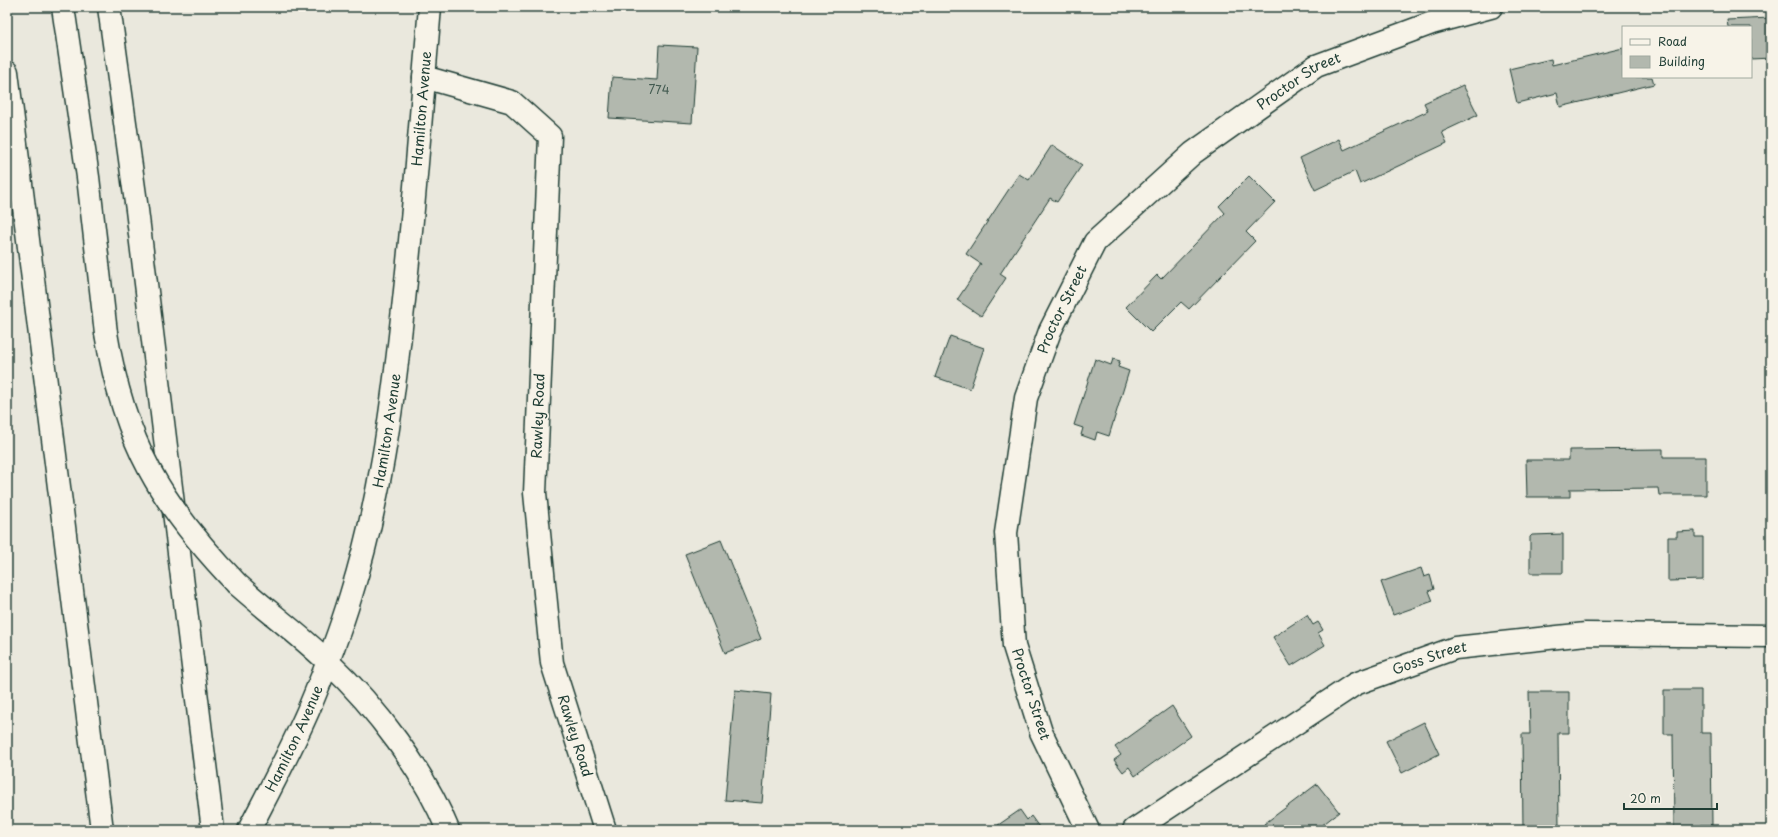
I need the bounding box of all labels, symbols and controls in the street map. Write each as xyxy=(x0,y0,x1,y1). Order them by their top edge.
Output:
legend xyxy=(1622,26,1752,78)
text: Road xyxy=(1658,32,1687,50)
street label: Proctor Street xyxy=(1252,47,1344,115)
street label: Hamilton Avenue xyxy=(406,50,436,167)
text: Building xyxy=(1658,52,1705,70)
house number: 774 xyxy=(648,80,670,98)
street label: Proctor Street xyxy=(1032,261,1092,357)
street label: Hamilton Avenue xyxy=(367,372,406,490)
street label: Rawley Road xyxy=(526,373,549,459)
street label: Goss Street xyxy=(1389,636,1468,680)
street label: Proctor Street xyxy=(1007,645,1056,743)
street label: Hamilton Avenue xyxy=(260,682,328,795)
street label: Rawley Road xyxy=(553,692,599,780)
scale bar xyxy=(1624,785,1717,811)
text: 20 m xyxy=(1630,789,1661,807)

